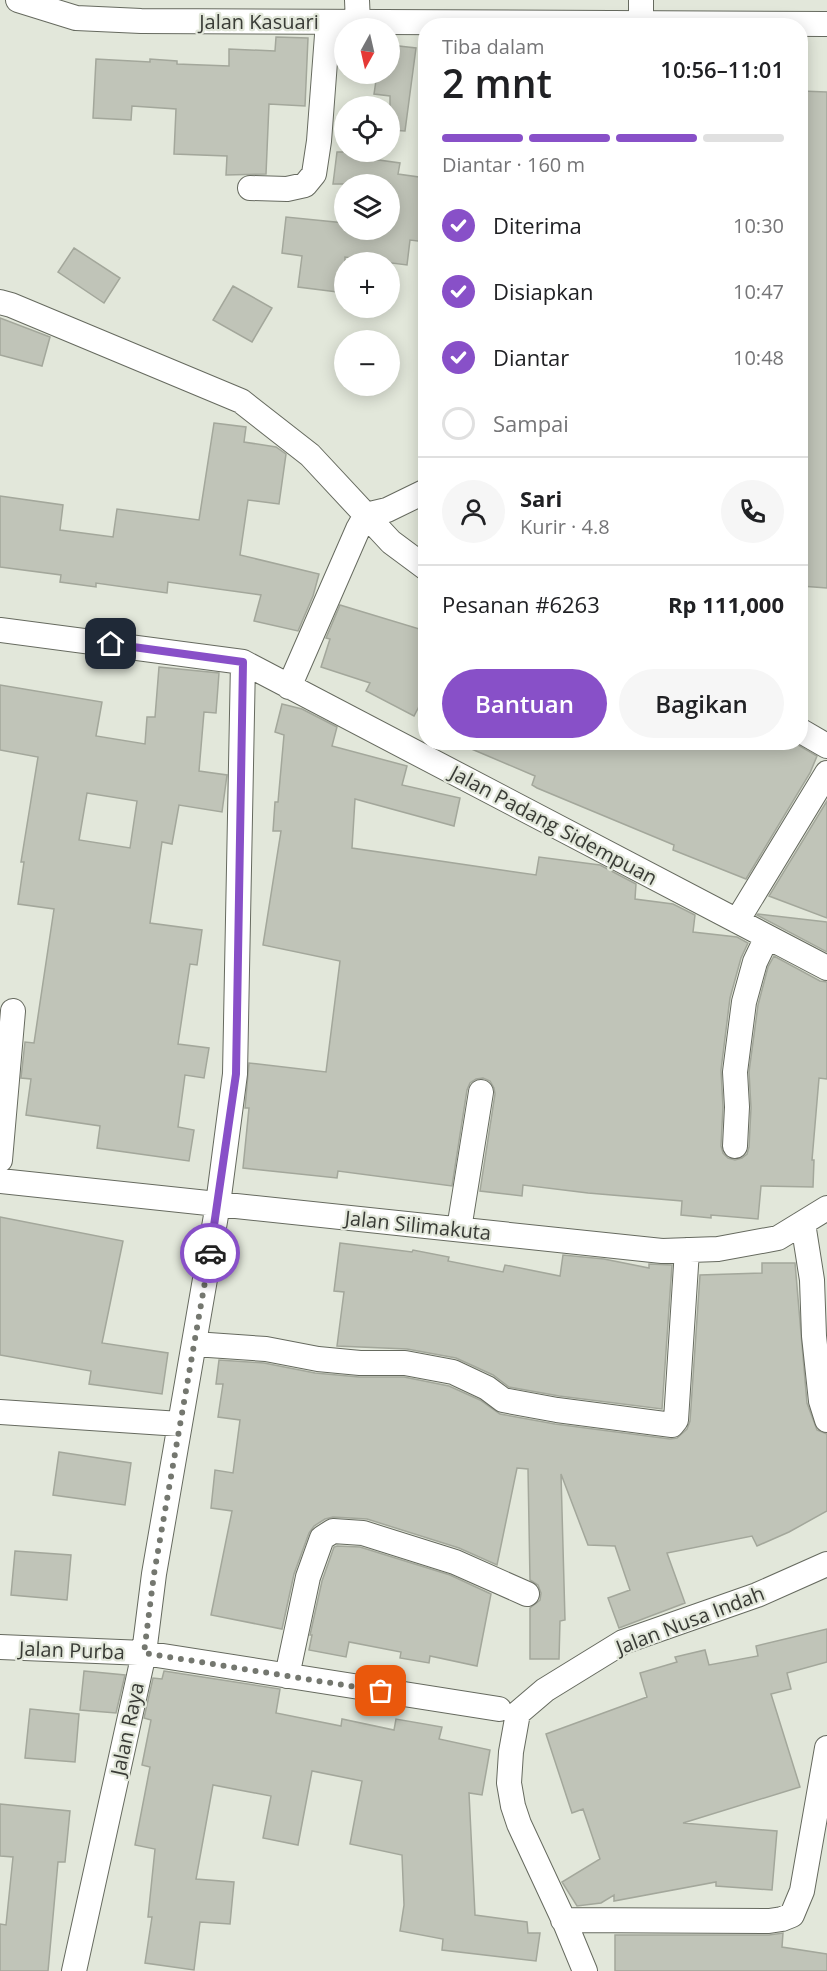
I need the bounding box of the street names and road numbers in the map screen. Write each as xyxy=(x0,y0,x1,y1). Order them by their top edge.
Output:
street label: Jalan Kasuari xyxy=(197,8,319,35)
street label: Jalan Padang Sidempuan xyxy=(444,758,662,891)
street label: Jalan Silimakuta xyxy=(342,1204,492,1246)
street label: Jalan Nusa Indah xyxy=(610,1579,768,1661)
street label: Jalan Purba xyxy=(17,1635,125,1665)
street label: Jalan Raya xyxy=(104,1680,150,1780)

